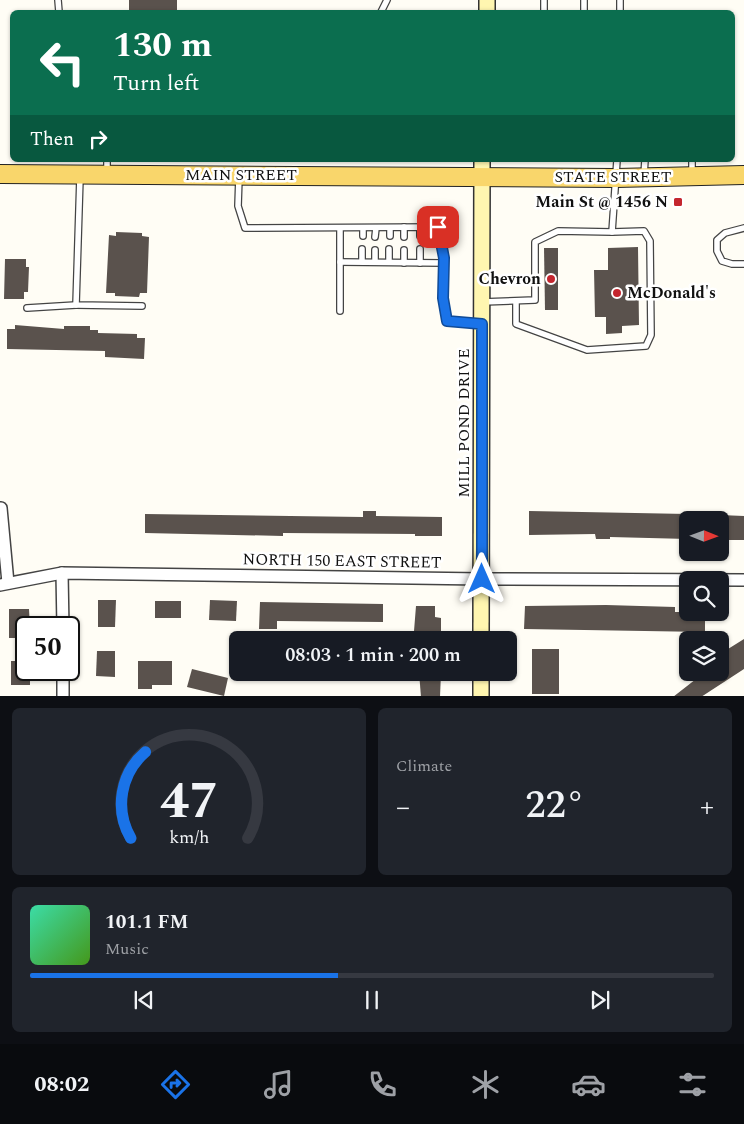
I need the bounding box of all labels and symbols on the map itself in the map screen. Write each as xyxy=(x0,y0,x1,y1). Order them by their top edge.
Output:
street label: MAIN STREET xyxy=(185,163,297,187)
street label: STATE STREET xyxy=(554,165,672,189)
place label: Main St @ 1456 N xyxy=(535,190,668,214)
marker: Main St @ 1456 N xyxy=(672,196,684,208)
pin xyxy=(417,206,459,248)
place label: Chevron xyxy=(479,267,541,291)
marker: Chevron xyxy=(545,273,557,285)
place label: McDonald's xyxy=(627,281,716,305)
marker: McDonald's xyxy=(611,287,623,299)
street label: MILL POND DRIVE xyxy=(452,348,476,498)
north arrow xyxy=(679,511,729,561)
street label: NORTH 150 EAST STREET xyxy=(242,547,442,575)
position arrow xyxy=(455,552,507,604)
speed limit sign: 50 xyxy=(15,616,80,681)

